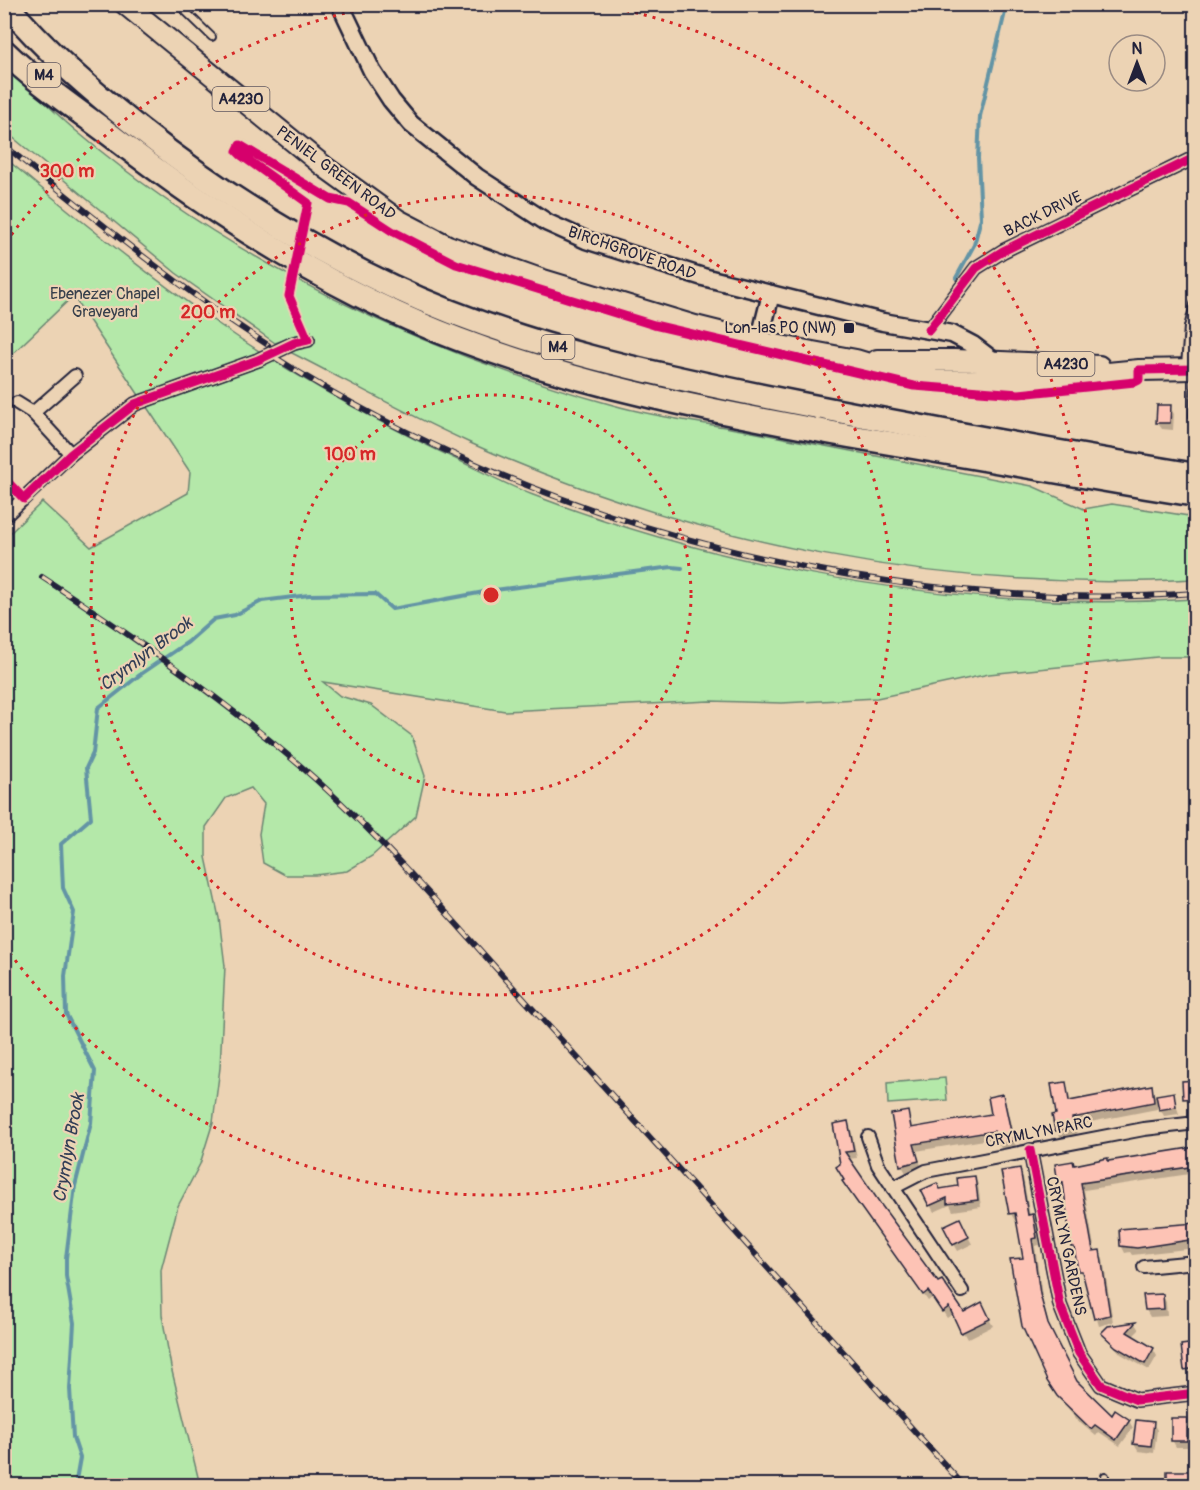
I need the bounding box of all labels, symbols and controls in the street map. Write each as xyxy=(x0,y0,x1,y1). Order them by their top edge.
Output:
north arrow xyxy=(1107,33,1167,93)
text: N xyxy=(1132,39,1143,59)
road number: M4 xyxy=(28,63,60,87)
road number: A4230 xyxy=(212,87,270,111)
street label: PENIEL GREEN ROAD xyxy=(272,122,400,224)
text: 300 m xyxy=(40,160,94,183)
street label: BACK DRIVE xyxy=(1001,187,1085,241)
street label: BIRCHGROVE ROAD xyxy=(565,222,699,284)
park label: Ebenezer Chapel Graveyard xyxy=(50,284,160,322)
text: 200 m xyxy=(181,301,235,324)
place label: Lon-las PO (NW) xyxy=(724,318,837,338)
marker: Lon-las PO (NW) xyxy=(842,321,856,335)
road number: M4 xyxy=(542,335,574,359)
road number: A4230 xyxy=(1038,352,1094,376)
text: 100 m xyxy=(324,443,376,466)
centre of rings xyxy=(481,585,501,605)
water label: Crymlyn Brook xyxy=(95,611,198,696)
water label: Crymlyn Brook xyxy=(48,1090,90,1204)
street label: CRYMLYN PARC xyxy=(984,1112,1095,1152)
street label: CRYMLYN GARDENS xyxy=(1041,1175,1091,1317)

